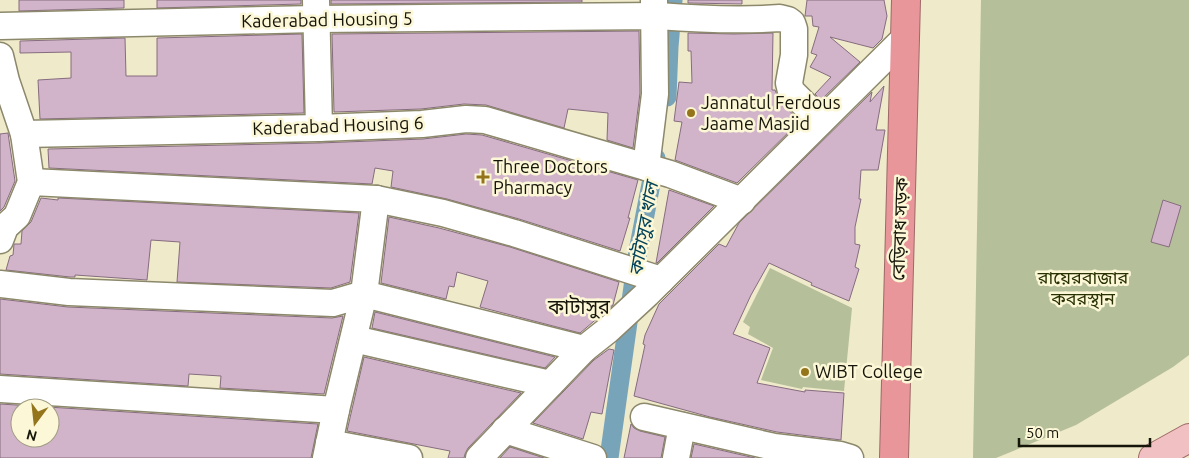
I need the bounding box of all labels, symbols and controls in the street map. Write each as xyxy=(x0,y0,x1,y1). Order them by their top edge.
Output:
street label: Kaderabad Housing 5 xyxy=(241,8,413,30)
place label: Jannatul Ferdous Jaame Masjid xyxy=(701,92,841,133)
marker: Jannatul Ferdous Jaame Masjid xyxy=(685,107,697,119)
street label: Kaderabad Housing 6 xyxy=(252,112,424,138)
place label: Three Doctors Pharmacy xyxy=(493,156,608,197)
marker: Three Doctors Pharmacy xyxy=(477,171,489,183)
water label: কাটাসুর খাল xyxy=(624,176,664,278)
street label: বেড়িবাধ সড়ক xyxy=(887,176,911,281)
park label: রায়েরবাজার কবরস্থান xyxy=(1037,267,1129,309)
district label: কাটাসুর xyxy=(547,295,611,319)
place label: WIBT College xyxy=(815,361,923,381)
marker: WIBT College xyxy=(799,366,811,378)
north arrow xyxy=(10,398,60,448)
scale bar xyxy=(1019,416,1150,448)
text: 50 m xyxy=(1026,424,1059,441)
text: N xyxy=(25,426,39,445)

